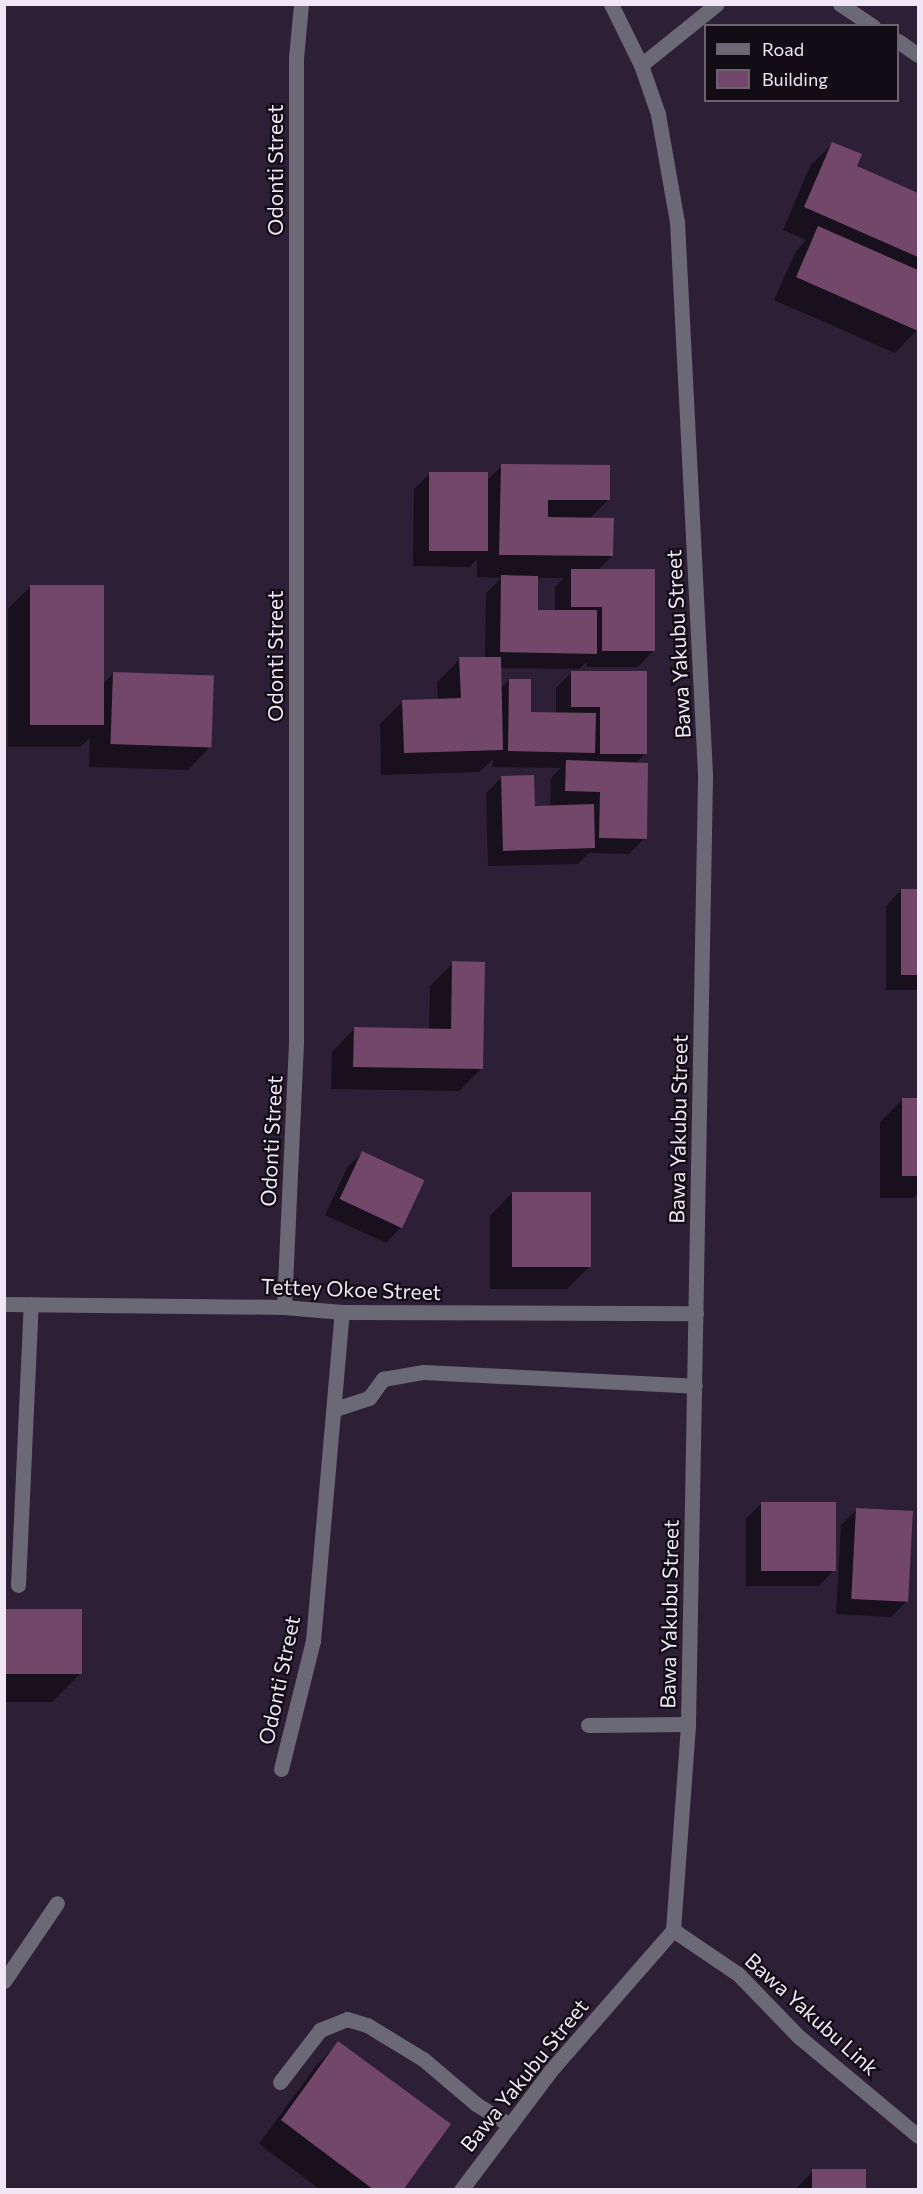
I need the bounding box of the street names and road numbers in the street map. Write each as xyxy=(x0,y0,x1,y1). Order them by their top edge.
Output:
street label: Odonti Street xyxy=(262,104,288,236)
street label: Bawa Yakubu Street xyxy=(660,549,696,739)
street label: Odonti Street xyxy=(262,590,288,722)
street label: Bawa Yakubu Street xyxy=(664,1034,692,1224)
street label: Odonti Street xyxy=(255,1075,287,1207)
street label: Tettey Okoe Street xyxy=(260,1273,442,1305)
street label: Bawa Yakubu Street xyxy=(655,1519,683,1709)
street label: Odonti Street xyxy=(253,1613,305,1747)
street label: Bawa Yakubu Link xyxy=(740,1948,884,2080)
street label: Bawa Yakubu Street xyxy=(455,1994,593,2156)

